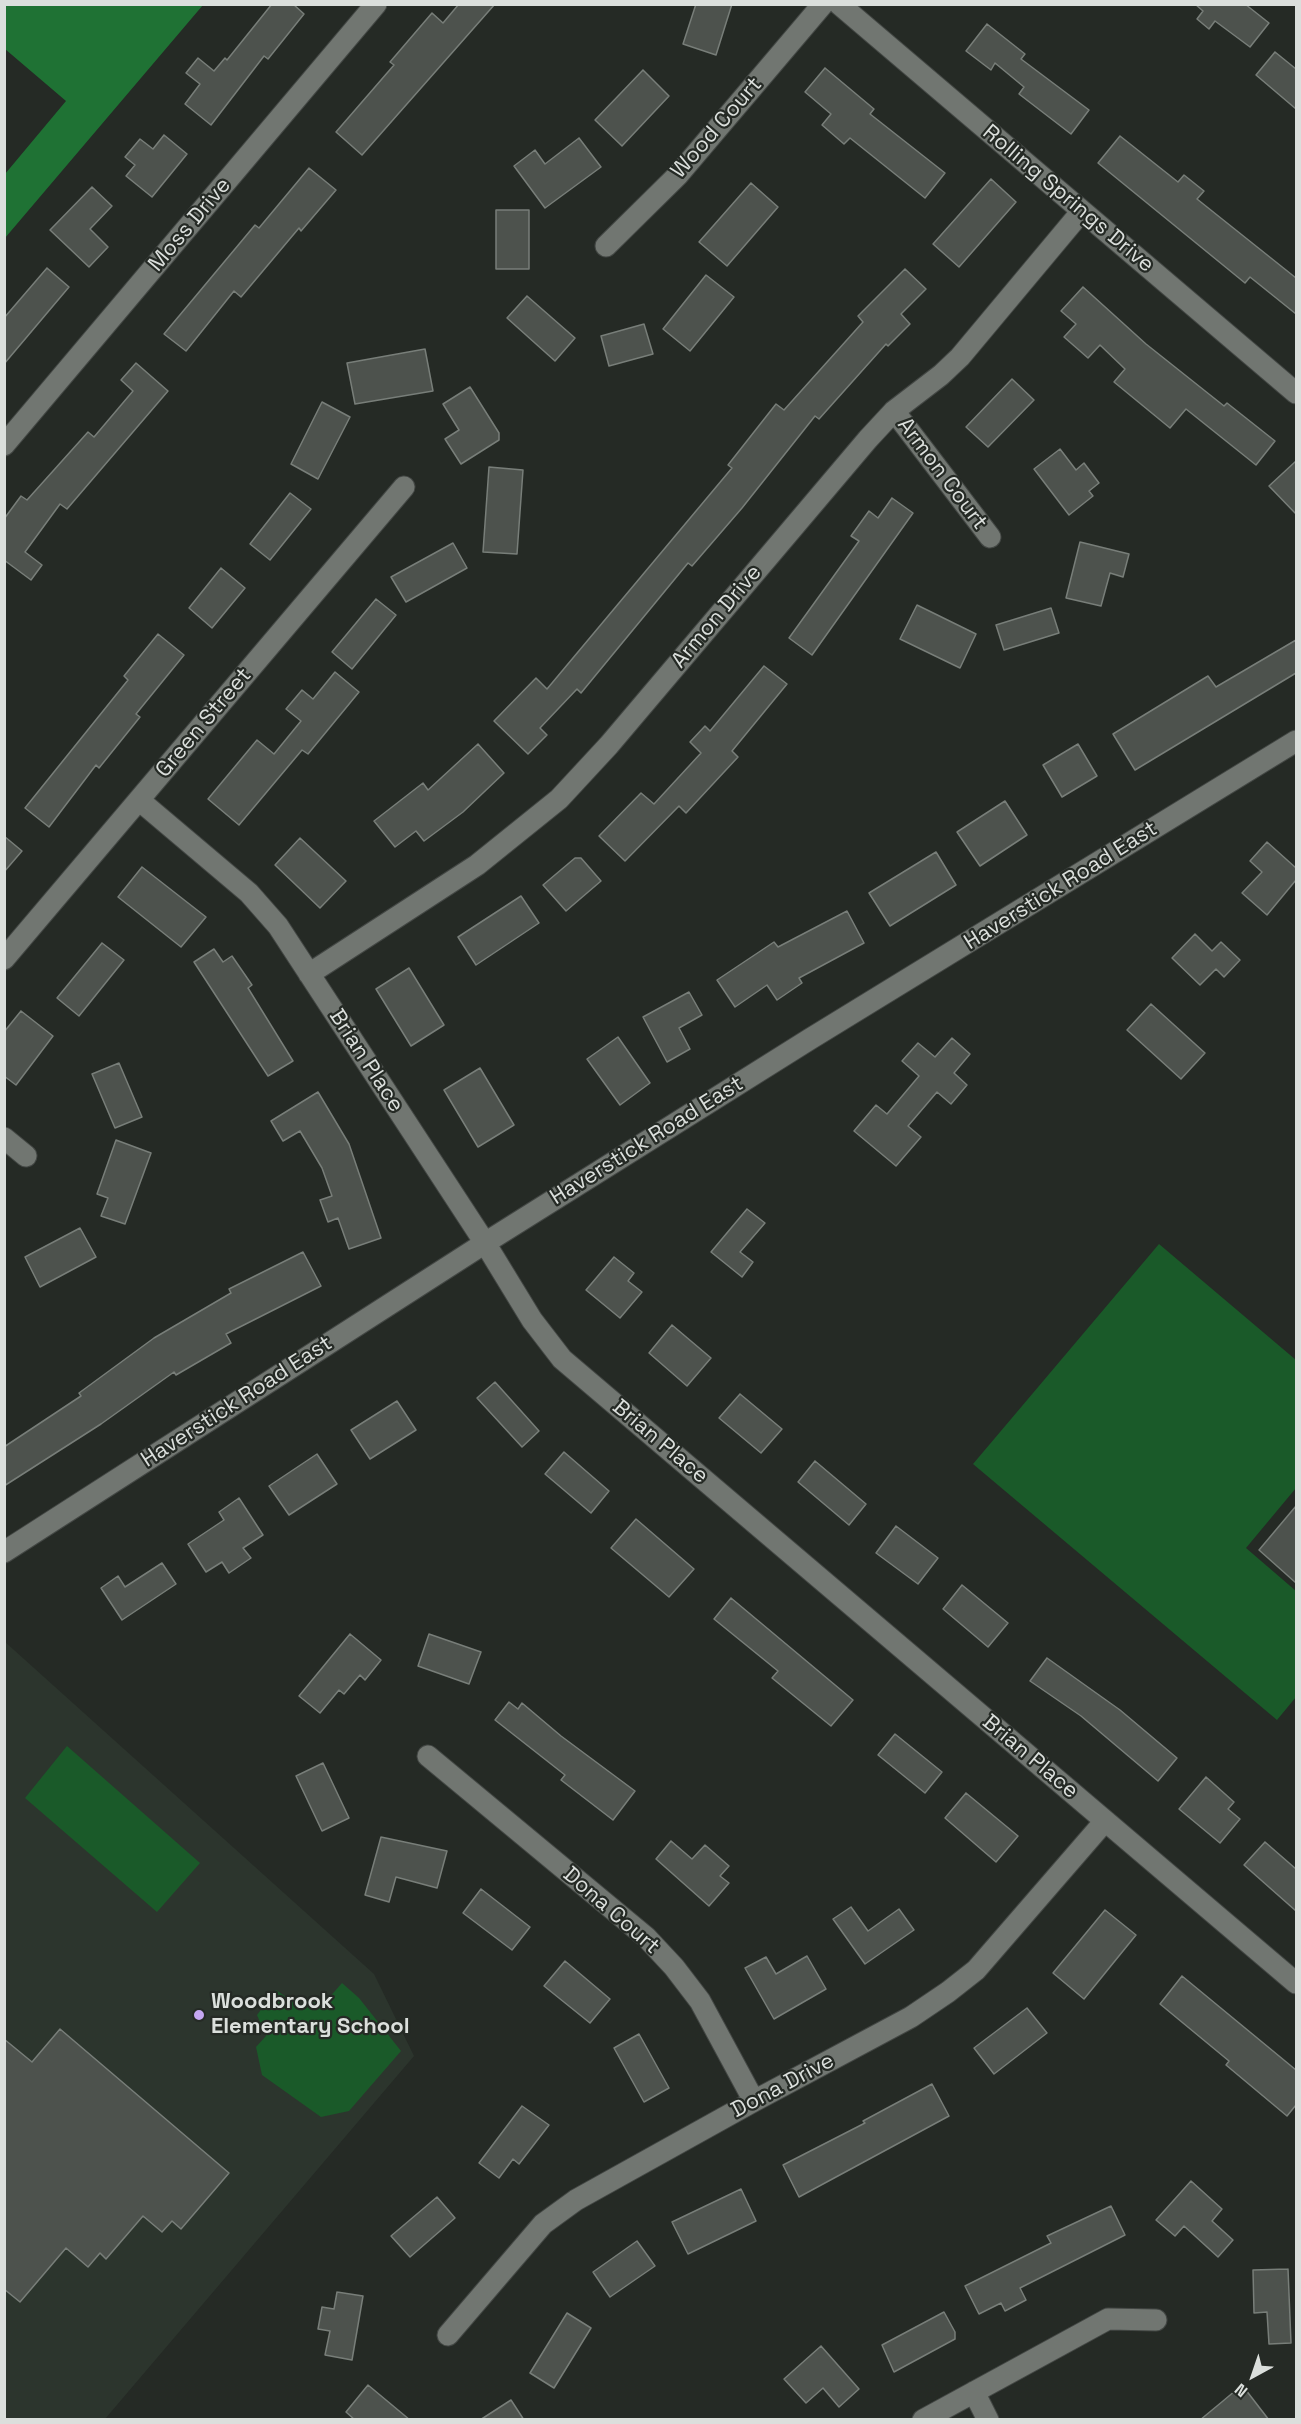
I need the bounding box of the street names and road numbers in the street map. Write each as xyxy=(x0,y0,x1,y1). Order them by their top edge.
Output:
street label: Wood Court xyxy=(666,72,768,184)
street label: Rolling Springs Drive xyxy=(977,120,1159,278)
street label: Moss Drive xyxy=(143,173,237,277)
street label: Armon Court xyxy=(891,413,993,535)
street label: Armon Drive xyxy=(666,560,768,674)
street label: Green Street xyxy=(151,663,257,783)
street label: Haverstick Road East xyxy=(960,816,1162,956)
street label: Brian Place xyxy=(323,1005,409,1117)
street label: Haverstick Road East xyxy=(546,1071,748,1211)
street label: Haverstick Road East xyxy=(136,1330,338,1474)
street label: Brian Place xyxy=(607,1394,713,1490)
street label: Brian Place xyxy=(977,1709,1083,1805)
street label: Dona Court xyxy=(557,1862,665,1960)
street label: Dona Drive xyxy=(727,2048,839,2124)

